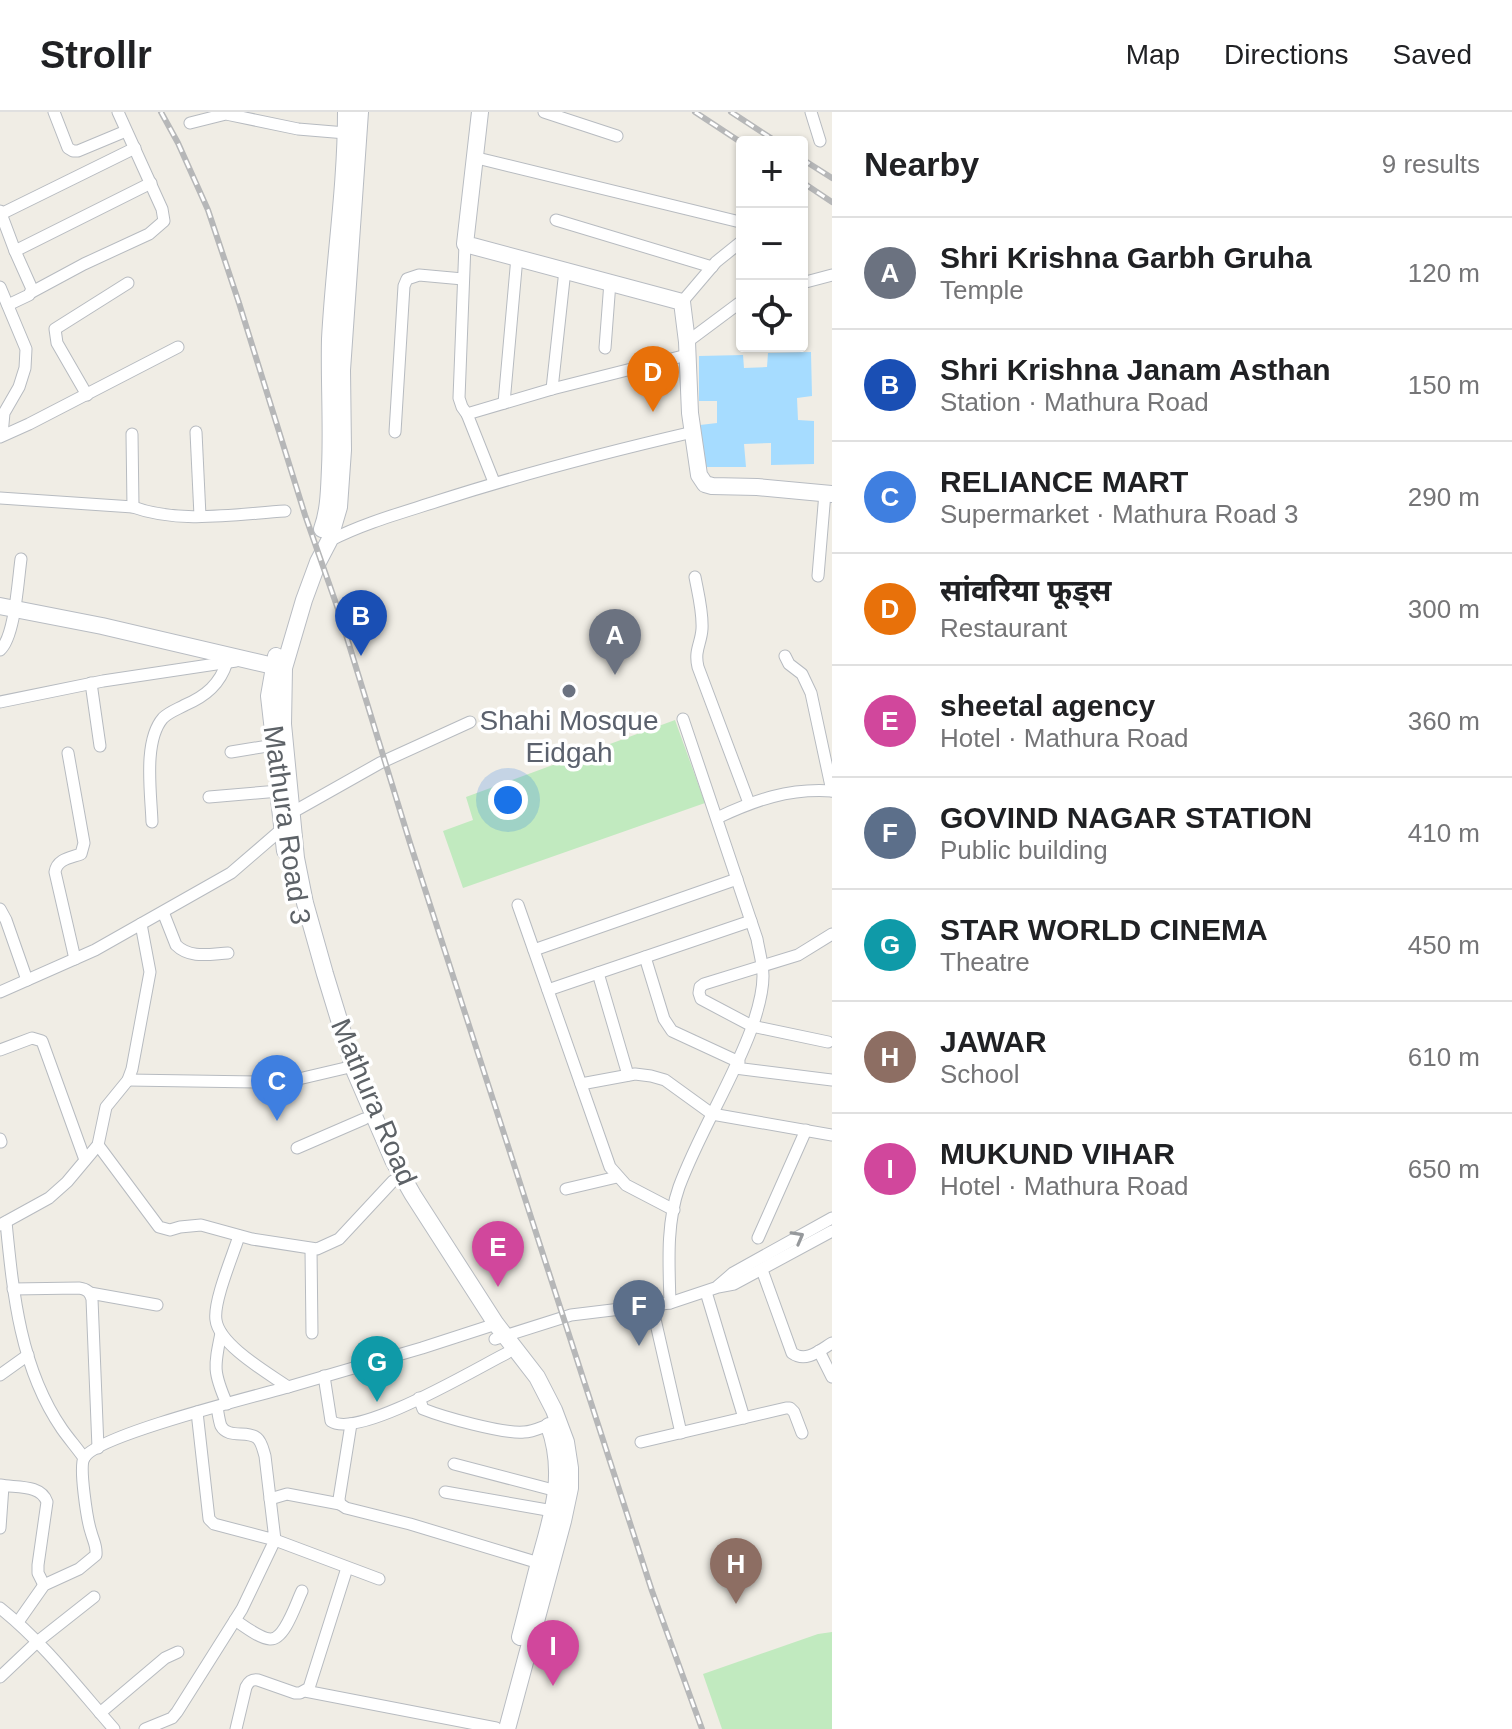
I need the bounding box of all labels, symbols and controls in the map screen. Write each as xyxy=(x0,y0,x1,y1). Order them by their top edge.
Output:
text: Strollr xyxy=(40,34,152,76)
text: Map xyxy=(1126,39,1180,70)
text: Directions xyxy=(1224,39,1349,70)
text: Saved xyxy=(1393,39,1472,70)
map controls xyxy=(736,136,808,352)
button: + xyxy=(736,136,808,208)
text: Nearby xyxy=(864,145,979,183)
text: 9 results xyxy=(1382,149,1480,179)
button: − xyxy=(736,208,808,280)
text: Shri Krishna Garbh Gruha xyxy=(940,241,1312,274)
text: A xyxy=(881,258,899,288)
text: 120 m xyxy=(1408,258,1480,288)
text: Temple xyxy=(940,275,1024,305)
button: locate xyxy=(736,280,808,352)
pin: D xyxy=(627,346,679,412)
text: Shri Krishna Janam Asthan xyxy=(940,353,1331,386)
text: B xyxy=(881,370,899,400)
text: 150 m xyxy=(1408,370,1480,400)
text: Station · Mathura Road xyxy=(940,387,1209,417)
text: RELIANCE MART xyxy=(940,465,1188,498)
text: C xyxy=(881,482,899,512)
text: 290 m xyxy=(1408,482,1480,512)
text: Supermarket · Mathura Road 3 xyxy=(940,499,1298,529)
text: सांवरिया फूड्स xyxy=(940,574,1112,607)
pin: B xyxy=(335,590,387,656)
text: D xyxy=(881,594,899,624)
text: 300 m xyxy=(1408,594,1480,624)
pin: A xyxy=(589,609,641,675)
text: Restaurant xyxy=(940,613,1067,643)
marker: Shahi Mosque Eidgah xyxy=(560,682,578,700)
text: sheetal agency xyxy=(940,689,1155,722)
place label: Shahi Mosque Eidgah xyxy=(479,705,659,768)
text: E xyxy=(881,706,899,736)
text: 360 m xyxy=(1408,706,1480,736)
street label: Mathura Road 3 xyxy=(258,723,316,927)
text: Hotel · Mathura Road xyxy=(940,723,1189,753)
your location xyxy=(488,780,528,820)
text: GOVIND NAGAR STATION xyxy=(940,801,1312,834)
text: F xyxy=(882,818,898,848)
text: 410 m xyxy=(1408,818,1480,848)
text: Public building xyxy=(940,835,1108,865)
text: STAR WORLD CINEMA xyxy=(940,913,1268,946)
text: G xyxy=(880,930,900,960)
text: 450 m xyxy=(1408,930,1480,960)
text: Theatre xyxy=(940,947,1030,977)
street label: Mathura Road xyxy=(325,1014,423,1190)
text: JAWAR xyxy=(940,1025,1047,1058)
text: H xyxy=(881,1042,899,1072)
text: 610 m xyxy=(1408,1042,1480,1072)
pin: C xyxy=(251,1055,303,1121)
text: School xyxy=(940,1059,1020,1089)
text: MUKUND VIHAR xyxy=(940,1137,1175,1170)
text: I xyxy=(886,1154,894,1184)
text: 650 m xyxy=(1408,1154,1480,1184)
text: Hotel · Mathura Road xyxy=(940,1171,1189,1201)
pin: E xyxy=(472,1221,524,1287)
one-way arrow xyxy=(789,1231,804,1247)
pin: F xyxy=(613,1280,665,1346)
pin: G xyxy=(351,1336,403,1402)
pin: H xyxy=(710,1538,762,1604)
pin: I xyxy=(527,1620,579,1686)

